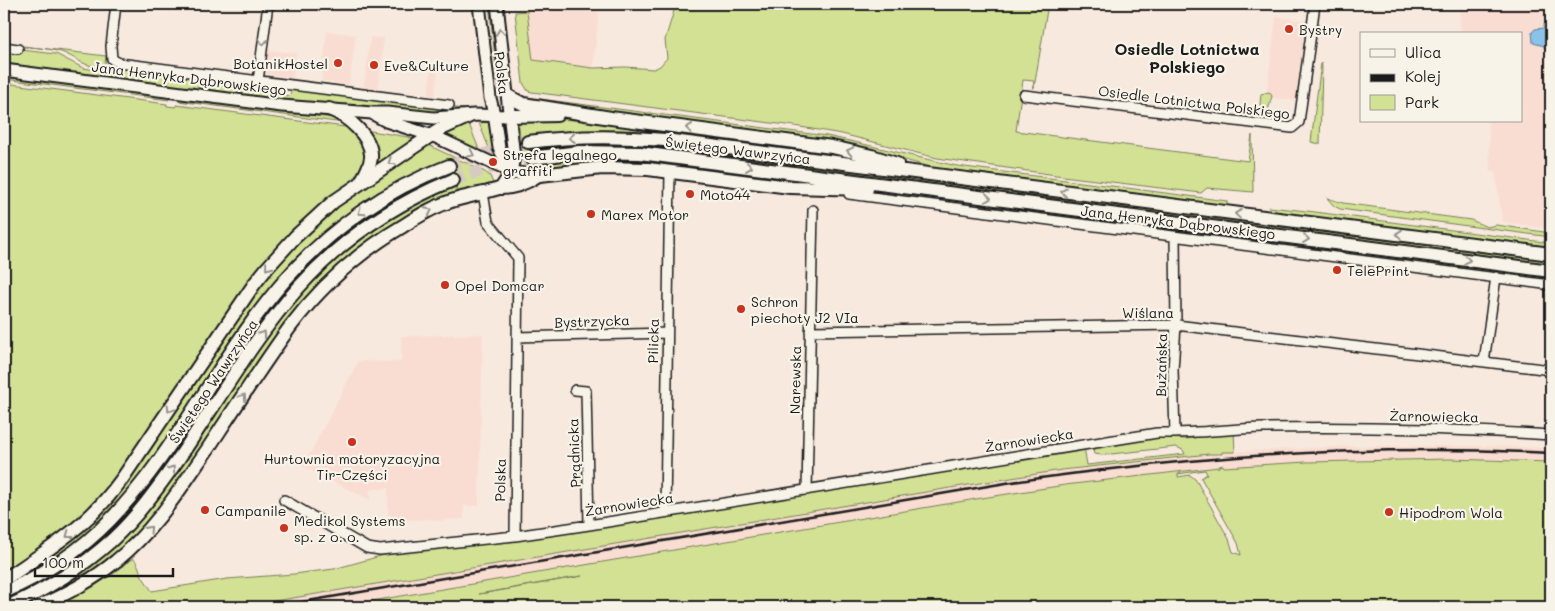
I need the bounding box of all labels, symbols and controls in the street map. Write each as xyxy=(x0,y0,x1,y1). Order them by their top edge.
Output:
place label: Bystry xyxy=(1299,20,1342,39)
marker: Bystry xyxy=(1283,23,1295,35)
one-way arrow xyxy=(495,28,506,36)
legend xyxy=(1360,32,1522,122)
district label: Osiedle Lotnictwa Polskiego xyxy=(1114,38,1260,77)
one-way arrow xyxy=(258,39,269,47)
text: Ulica xyxy=(1405,42,1442,62)
street label: Polska xyxy=(490,50,514,96)
place label: BotanikHostel xyxy=(233,54,328,73)
place label: Eve&Culture xyxy=(384,56,469,75)
street label: Jana Henryka Dąbrowskiego xyxy=(91,57,287,99)
marker: BotanikHostel xyxy=(332,57,344,69)
marker: Eve&Culture xyxy=(368,59,380,71)
text: Kolej xyxy=(1405,66,1441,86)
street label: Osiedle Lotnictwa Polskiego xyxy=(1097,81,1291,123)
text: Park xyxy=(1405,92,1439,112)
one-way arrow xyxy=(685,124,694,134)
one-way arrow xyxy=(568,132,576,143)
street label: Świętego Wawrzyńca xyxy=(664,132,812,168)
place label: Strefa legalnego graffiti xyxy=(503,145,617,180)
one-way arrow xyxy=(846,146,855,157)
one-way arrow xyxy=(466,148,475,158)
one-way arrow xyxy=(387,156,396,166)
marker: Strefa legalnego graffiti xyxy=(487,156,499,168)
one-way arrow xyxy=(745,161,753,171)
place label: Moto44 xyxy=(700,185,751,204)
one-way arrow xyxy=(1060,187,1068,198)
marker: Moto44 xyxy=(684,188,696,200)
one-way arrow xyxy=(984,192,992,202)
street label: Jana Henryka Dąbrowskiego xyxy=(1080,201,1276,243)
place label: Marex Motor xyxy=(601,205,689,224)
one-way arrow xyxy=(358,206,367,215)
one-way arrow xyxy=(424,207,433,217)
marker: Marex Motor xyxy=(585,208,597,220)
one-way arrow xyxy=(1233,209,1241,220)
one-way arrow xyxy=(1394,230,1403,240)
one-way arrow xyxy=(1302,233,1310,244)
one-way arrow xyxy=(1463,254,1471,265)
one-way arrow xyxy=(265,261,273,270)
place label: TelePrint xyxy=(1347,261,1409,280)
marker: TelePrint xyxy=(1331,264,1343,276)
place label: Opel Domcar xyxy=(455,276,544,295)
marker: Opel Domcar xyxy=(439,279,451,291)
place label: Schron piechoty J2 VIa xyxy=(751,292,859,327)
marker: Schron piechoty J2 VIa xyxy=(735,303,747,315)
street label: Wiślana xyxy=(1122,303,1174,322)
street label: Bystrzycka xyxy=(554,310,630,332)
street label: Świętego Wawrzyńca xyxy=(164,315,262,447)
street label: Pilicka xyxy=(643,318,663,364)
one-way arrow xyxy=(257,330,266,340)
street label: Bużańska xyxy=(1151,333,1171,397)
street label: Narewska xyxy=(785,346,805,414)
one-way arrow xyxy=(236,393,246,402)
one-way arrow xyxy=(167,403,176,413)
street label: Żarnowiecka xyxy=(1389,406,1479,426)
street label: Prądnicka xyxy=(563,418,585,488)
street label: Żarnowiecka xyxy=(983,424,1075,456)
marker: Hurtownia motoryzacyjna Tir-Części xyxy=(346,436,358,448)
place label: Hurtownia motoryzacyjna Tir-Części xyxy=(264,449,440,484)
street label: Polska xyxy=(490,458,510,502)
one-way arrow xyxy=(166,465,175,474)
street label: Żarnowiecka xyxy=(583,488,675,520)
place label: Campanile xyxy=(215,501,286,520)
place label: Hipodrom Wola xyxy=(1399,503,1503,522)
marker: Campanile xyxy=(199,504,211,516)
marker: Hipodrom Wola xyxy=(1383,506,1395,518)
place label: Medikol Systems sp. z o. o. xyxy=(294,511,406,546)
marker: Medikol Systems sp. z o. o. xyxy=(278,522,290,534)
one-way arrow xyxy=(143,526,152,535)
one-way arrow xyxy=(66,529,75,537)
scale bar xyxy=(35,546,172,578)
text: 100 m xyxy=(42,552,84,572)

